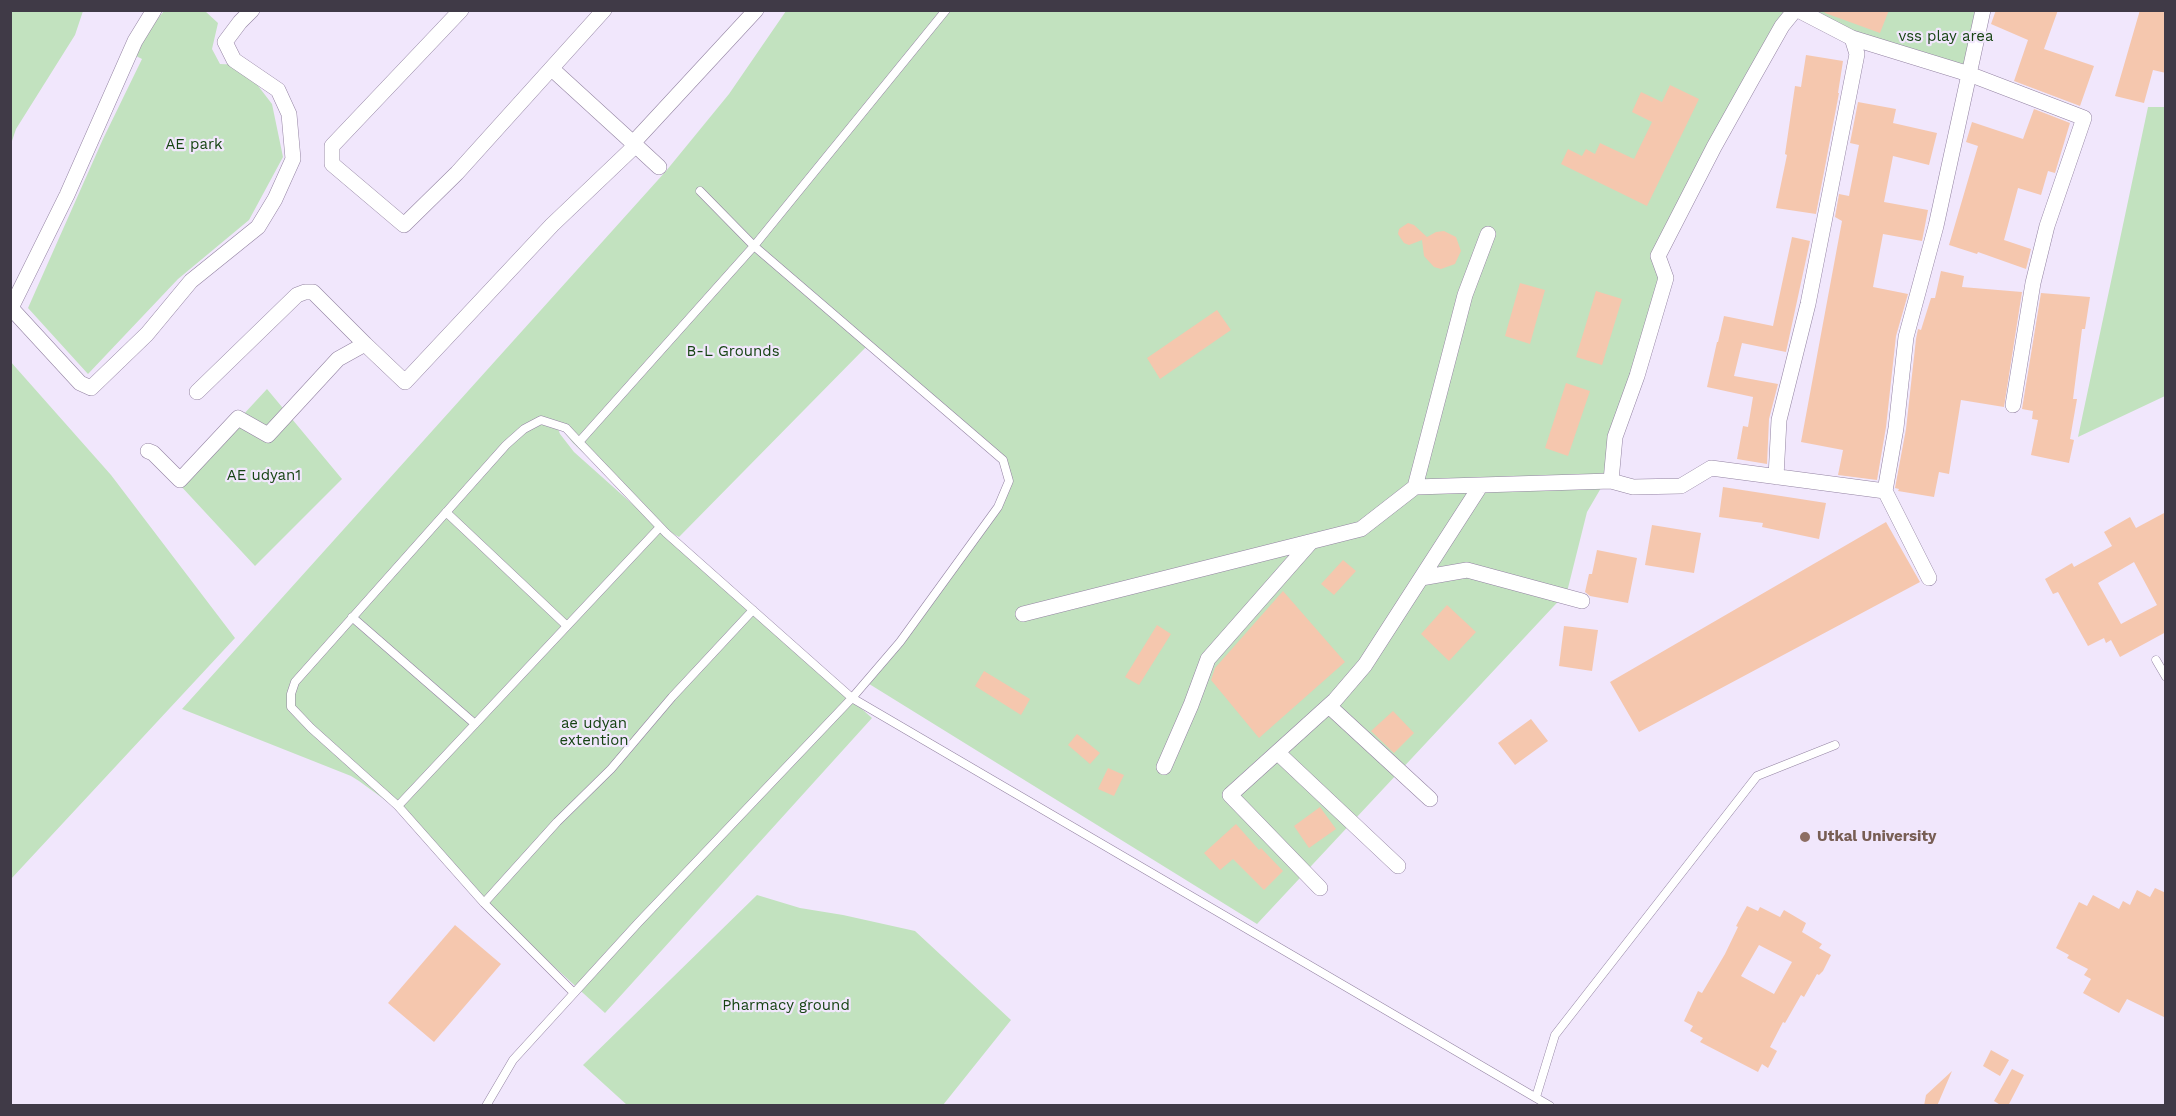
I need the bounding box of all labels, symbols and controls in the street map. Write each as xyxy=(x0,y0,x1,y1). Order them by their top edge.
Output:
park label: vss play area xyxy=(1899,28,1993,46)
park label: AE park xyxy=(165,136,223,154)
park label: B-L Grounds xyxy=(686,343,780,361)
park label: AE udyan1 xyxy=(227,467,301,485)
park label: ae udyan extention xyxy=(559,715,629,750)
place label: Utkal University xyxy=(1817,828,1936,846)
marker: Utkal University xyxy=(1798,830,1812,844)
park label: Pharmacy ground xyxy=(722,997,850,1015)

